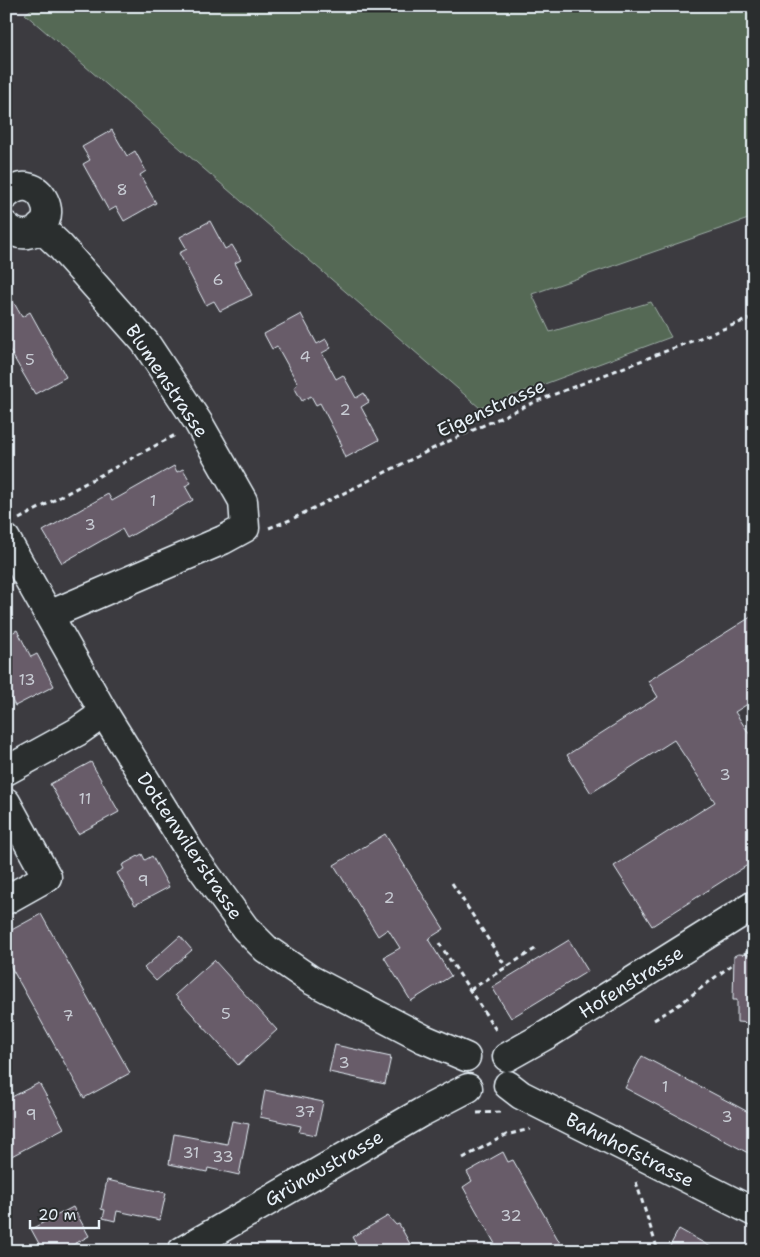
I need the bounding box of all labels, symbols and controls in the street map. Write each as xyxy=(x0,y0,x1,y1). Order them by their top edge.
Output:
house number: 8 xyxy=(116,179,128,200)
house number: 6 xyxy=(212,269,224,290)
street label: Blumenstrasse xyxy=(120,319,214,443)
house number: 4 xyxy=(299,346,311,367)
house number: 5 xyxy=(25,349,35,370)
street label: Eigenstrasse xyxy=(433,373,549,443)
house number: 2 xyxy=(339,399,351,420)
house number: 1 xyxy=(150,490,156,511)
house number: 3 xyxy=(84,514,96,535)
house number: 13 xyxy=(18,669,36,690)
house number: 3 xyxy=(719,764,731,785)
street label: Dottenwilerstrasse xyxy=(131,767,249,925)
house number: 11 xyxy=(79,788,91,809)
house number: 9 xyxy=(137,870,149,891)
house number: 2 xyxy=(383,887,395,908)
street label: Hofenstrasse xyxy=(574,940,688,1024)
house number: 5 xyxy=(221,1003,231,1024)
house number: 7 xyxy=(62,1005,74,1026)
house number: 3 xyxy=(338,1052,350,1073)
house number: 1 xyxy=(662,1076,668,1097)
house number: 37 xyxy=(294,1101,316,1122)
house number: 9 xyxy=(25,1104,37,1125)
house number: 3 xyxy=(721,1106,733,1127)
street label: Bahnhofstrasse xyxy=(562,1107,698,1193)
street label: Grünaustrasse xyxy=(260,1124,388,1212)
house number: 31 xyxy=(182,1142,200,1163)
house number: 33 xyxy=(212,1146,234,1167)
scale bar xyxy=(30,1197,99,1229)
text: 20 m xyxy=(38,1205,77,1225)
house number: 32 xyxy=(500,1205,522,1226)

